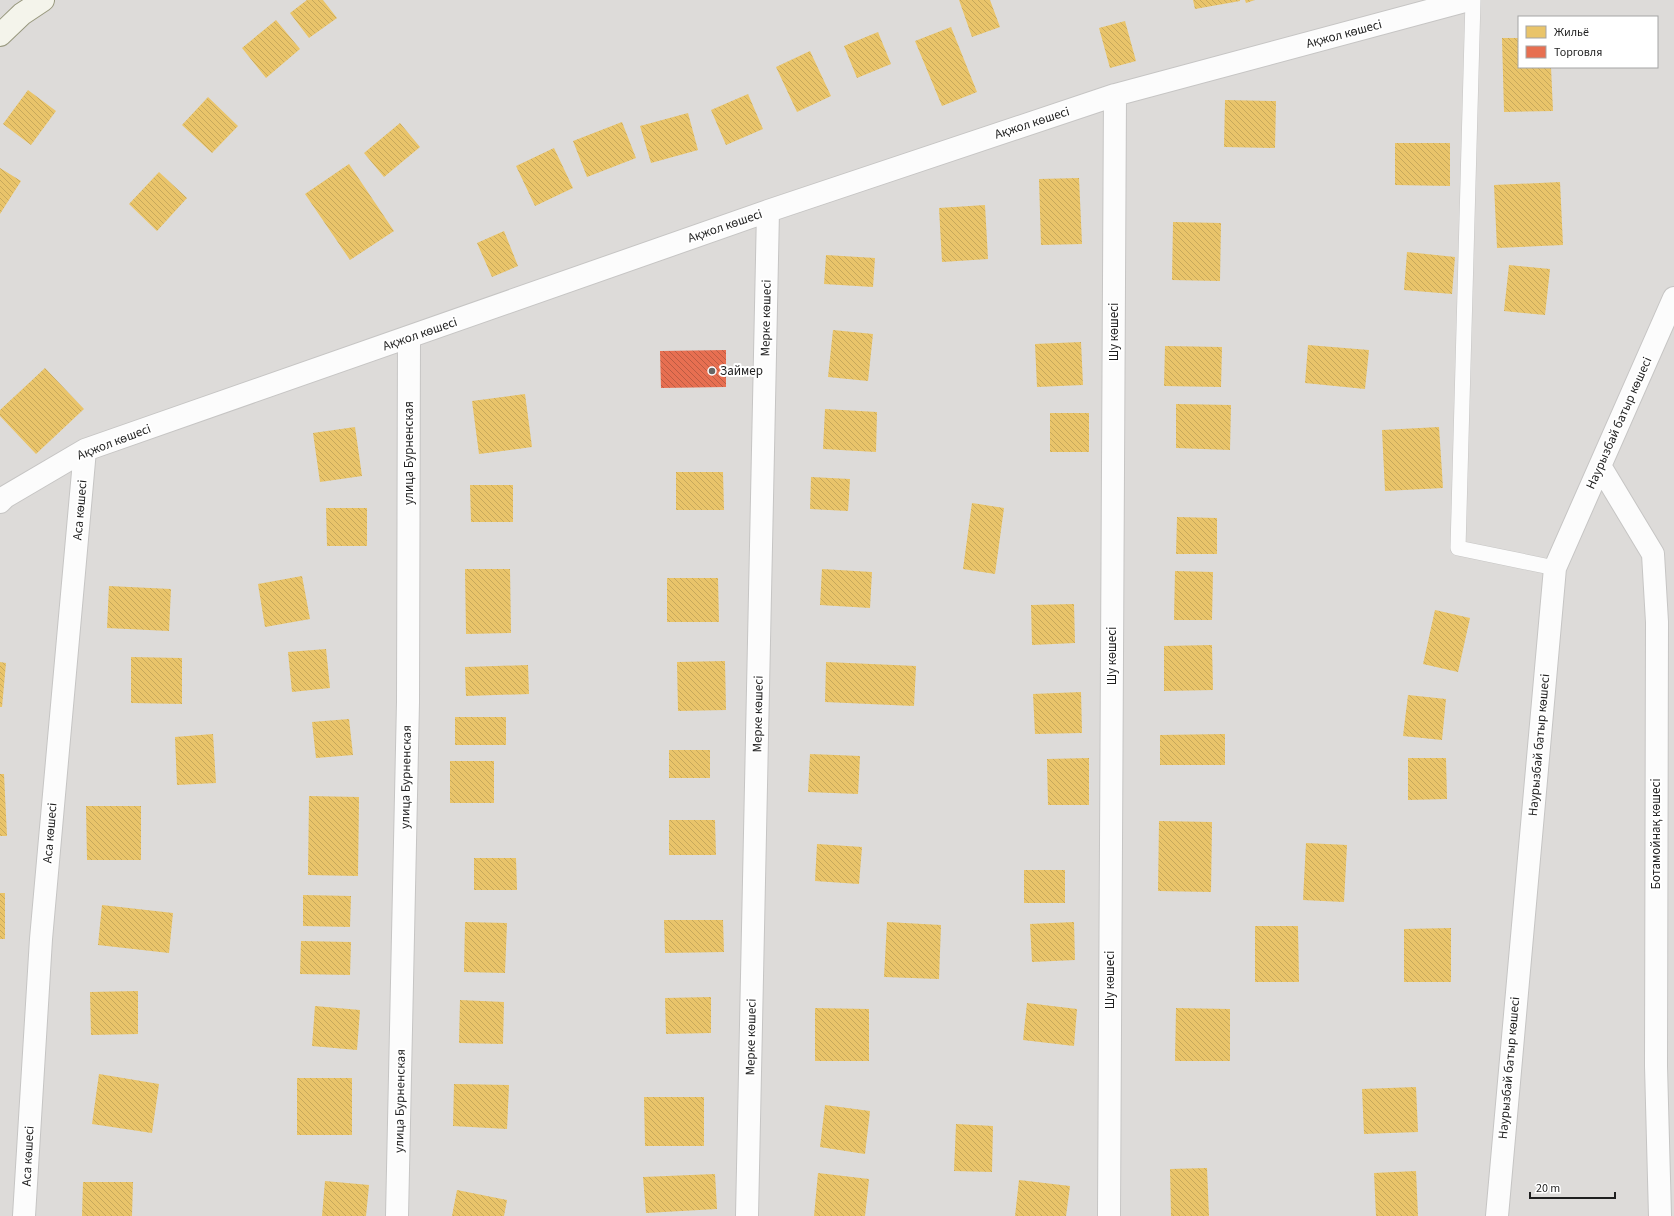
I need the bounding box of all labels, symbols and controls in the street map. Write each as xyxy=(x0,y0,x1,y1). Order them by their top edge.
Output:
street label: Ақжол көшесі xyxy=(1304,15,1384,53)
legend xyxy=(1518,16,1658,68)
text: Жильё xyxy=(1554,24,1589,41)
text: Торговля xyxy=(1554,44,1602,61)
street label: Ақжол көшесі xyxy=(992,102,1072,144)
street label: Ақжол көшесі xyxy=(685,205,765,247)
street label: Мерке көшесі xyxy=(756,279,776,357)
street label: Шу көшесі xyxy=(1105,303,1123,361)
street label: Ақжол көшесі xyxy=(380,313,460,355)
street label: Наурызбай батыр көшесі xyxy=(1582,354,1656,492)
place label: Займер xyxy=(720,362,763,380)
marker: Займер xyxy=(707,366,717,376)
street label: улица Бурненская xyxy=(400,401,418,505)
street label: Ақжол көшесі xyxy=(74,420,154,464)
street label: Аса көшесі xyxy=(68,479,92,541)
street label: Шу көшесі xyxy=(1103,627,1121,685)
street label: Наурызбай батыр көшесі xyxy=(1524,673,1554,817)
street label: Мерке көшесі xyxy=(748,675,768,753)
street label: улица Бурненская xyxy=(396,725,416,829)
street label: Ботамойнақ көшесі xyxy=(1647,778,1665,890)
street label: Аса көшесі xyxy=(38,802,62,864)
street label: Шу көшесі xyxy=(1101,951,1119,1009)
street label: Наурызбай батыр көшесі xyxy=(1494,996,1524,1140)
street label: Мерке көшесі xyxy=(741,998,761,1076)
street label: улица Бурненская xyxy=(390,1049,410,1153)
street label: Аса көшесі xyxy=(17,1125,39,1187)
scale bar xyxy=(1530,1174,1615,1200)
text: 20 m xyxy=(1536,1180,1560,1197)

